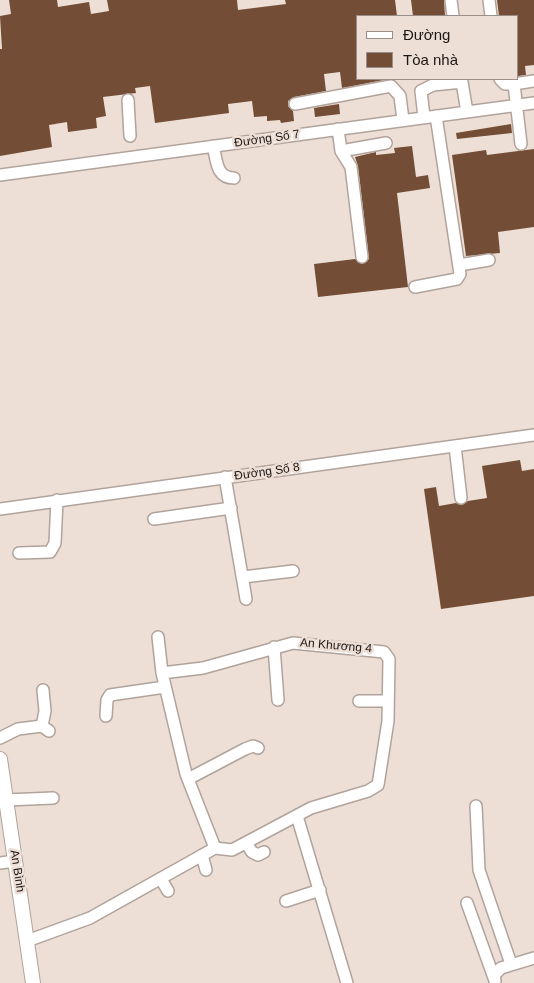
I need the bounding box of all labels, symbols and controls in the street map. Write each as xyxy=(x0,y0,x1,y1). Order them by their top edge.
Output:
legend xyxy=(356,15,519,80)
text: Đường xyxy=(403,26,450,43)
text: Tòa nhà xyxy=(403,51,458,68)
street label: Đường Số 7 xyxy=(233,127,301,151)
street label: Đường Số 8 xyxy=(233,460,301,484)
street label: An Khương 4 xyxy=(300,636,372,656)
street label: An Bình xyxy=(7,849,27,893)

